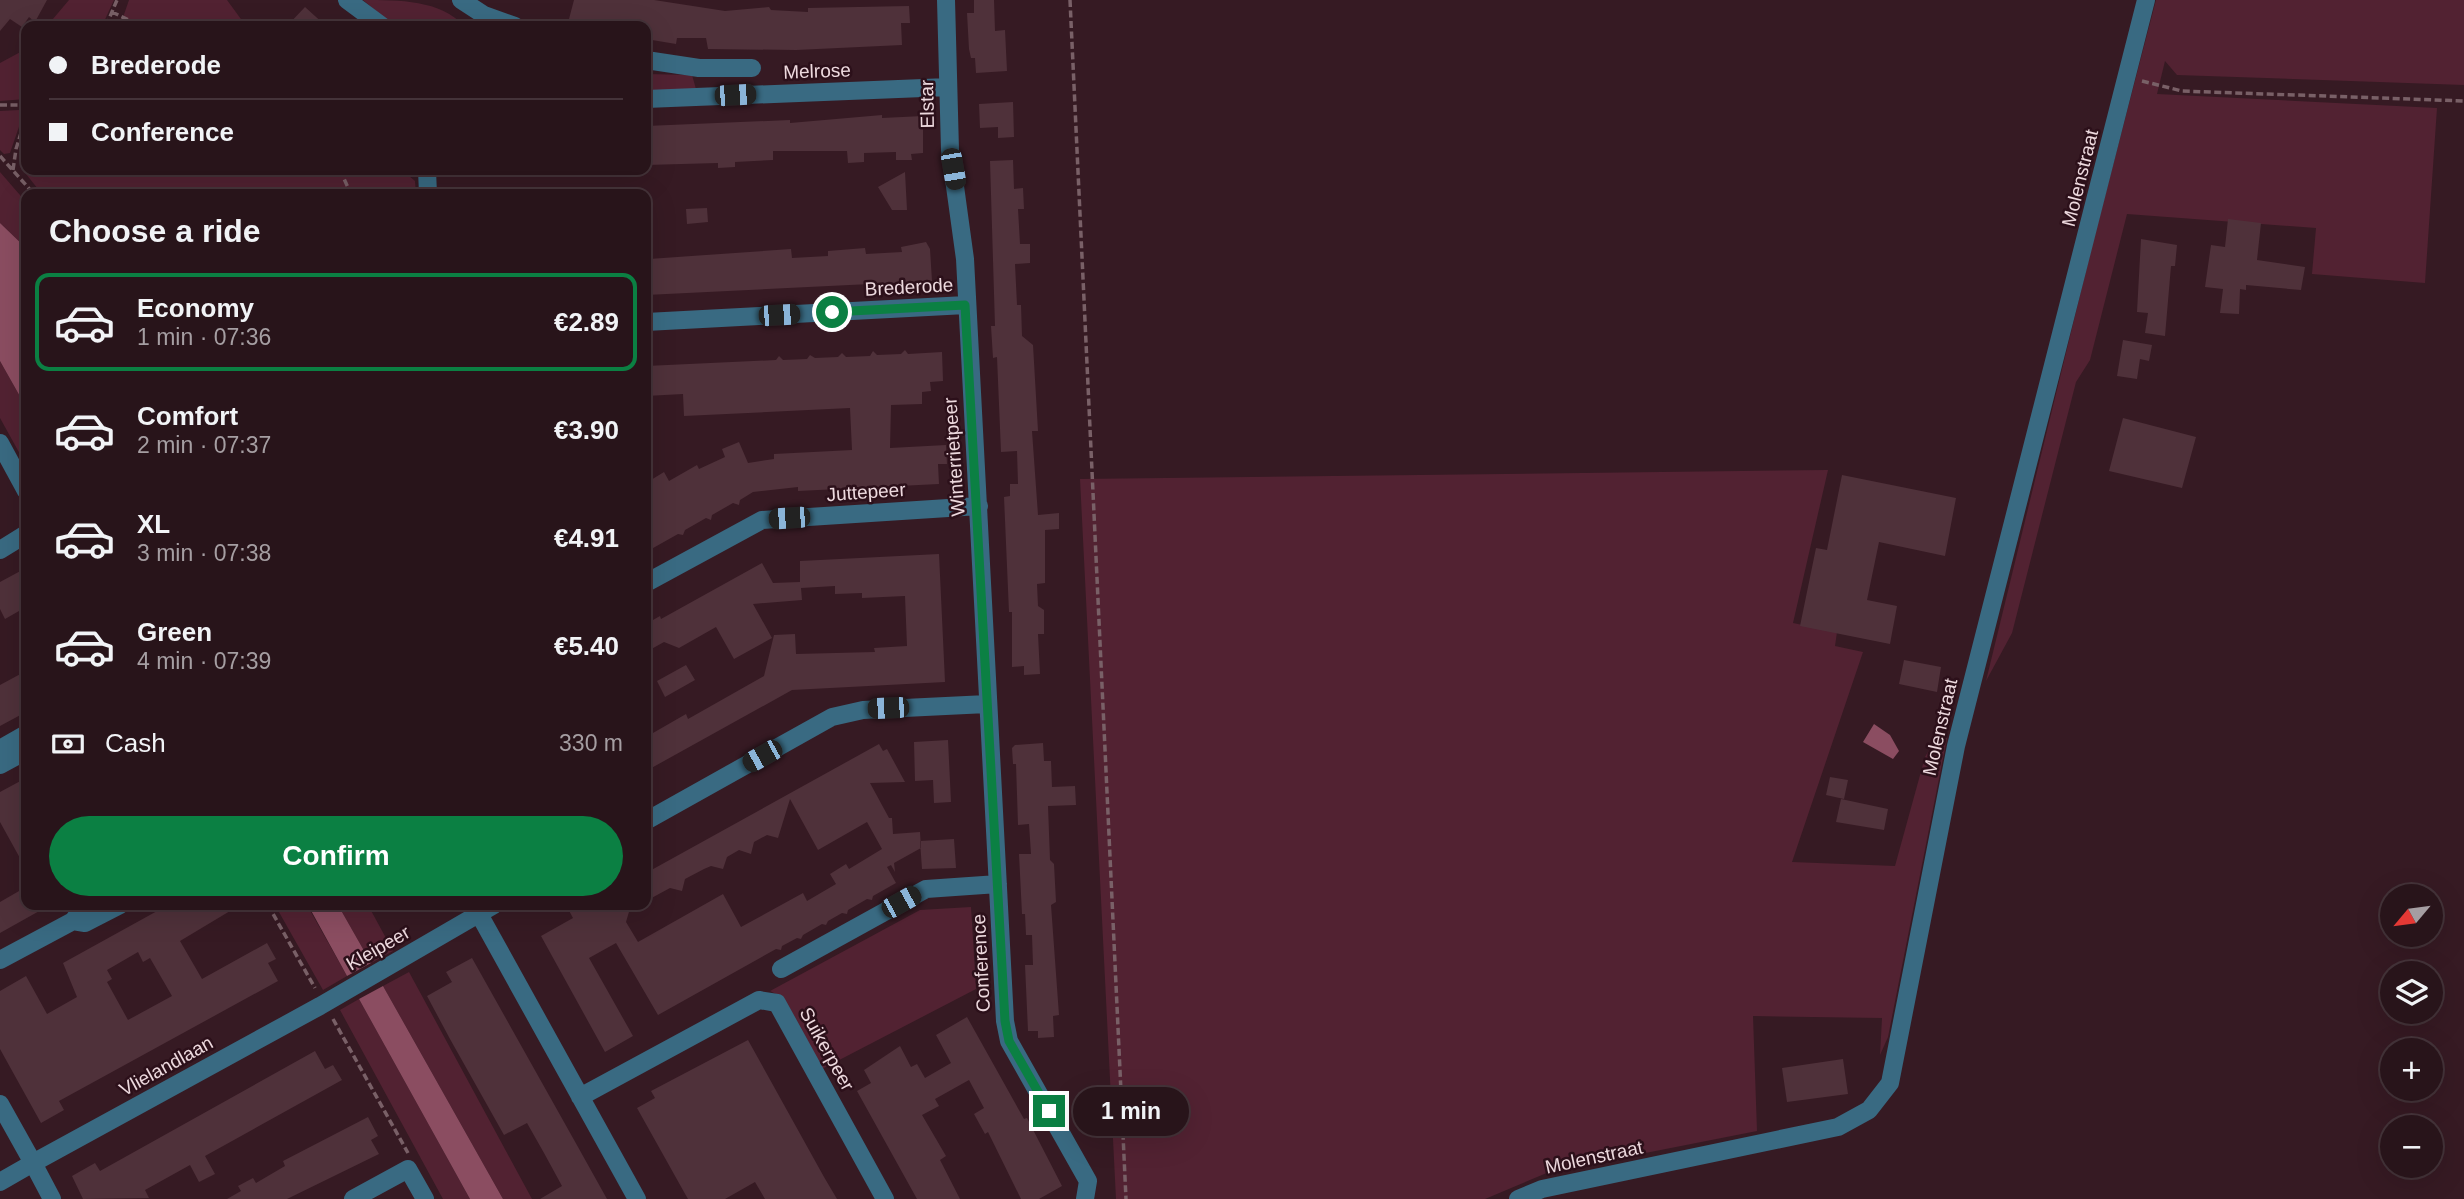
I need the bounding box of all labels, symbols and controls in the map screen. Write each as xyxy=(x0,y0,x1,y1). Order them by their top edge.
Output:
text: Brederode xyxy=(91,50,221,80)
street label: Melrose xyxy=(783,59,851,83)
street label: Elstar xyxy=(916,79,938,128)
car xyxy=(714,83,757,107)
text: Conference xyxy=(91,117,234,147)
street label: Molenstraat xyxy=(2058,127,2102,229)
car xyxy=(940,146,967,192)
text: Choose a ride xyxy=(49,213,261,249)
street label: Brederode xyxy=(864,274,954,300)
icon: car xyxy=(53,291,116,354)
text: Economy xyxy=(137,293,254,323)
route start xyxy=(816,296,848,328)
car xyxy=(758,303,801,327)
text: €2.89 xyxy=(554,307,619,337)
text: 1 min · 07:36 xyxy=(137,324,271,350)
street label: Winterrietpeer xyxy=(939,396,969,517)
icon: car xyxy=(53,399,116,462)
text: Comfort xyxy=(137,401,238,431)
text: €3.90 xyxy=(554,415,619,445)
text: 2 min · 07:37 xyxy=(137,432,271,458)
street label: Juttepeer xyxy=(826,479,907,505)
car xyxy=(768,506,811,530)
icon: car xyxy=(53,507,116,570)
text: XL xyxy=(137,509,170,539)
text: €4.91 xyxy=(554,523,619,553)
text: 3 min · 07:38 xyxy=(137,540,271,566)
icon: car xyxy=(53,615,116,678)
text: Green xyxy=(137,617,212,647)
text: €5.40 xyxy=(554,631,619,661)
text: 4 min · 07:39 xyxy=(137,648,271,674)
street label: Molenstraat xyxy=(1919,676,1962,778)
car xyxy=(867,697,910,719)
icon: cash xyxy=(49,725,87,763)
text: Cash xyxy=(105,728,166,758)
text: 330 m xyxy=(559,730,623,756)
car xyxy=(739,737,786,775)
button: Confirm xyxy=(49,816,623,896)
car xyxy=(878,883,925,921)
north arrow xyxy=(2380,884,2443,947)
map controls xyxy=(2380,884,2443,1178)
street label: Conference xyxy=(968,913,994,1013)
street label: Kleipeer xyxy=(343,921,414,975)
button: layers xyxy=(2380,961,2443,1024)
street label: Suikerpeer xyxy=(796,1004,859,1095)
street label: Vlielandlaan xyxy=(116,1032,216,1100)
button: + xyxy=(2380,1038,2443,1101)
callout: 1 min xyxy=(1074,1086,1189,1136)
route end xyxy=(1033,1095,1065,1127)
text: 1 min xyxy=(1101,1098,1161,1124)
button: − xyxy=(2380,1115,2443,1178)
street label: Molenstraat xyxy=(1543,1136,1645,1178)

